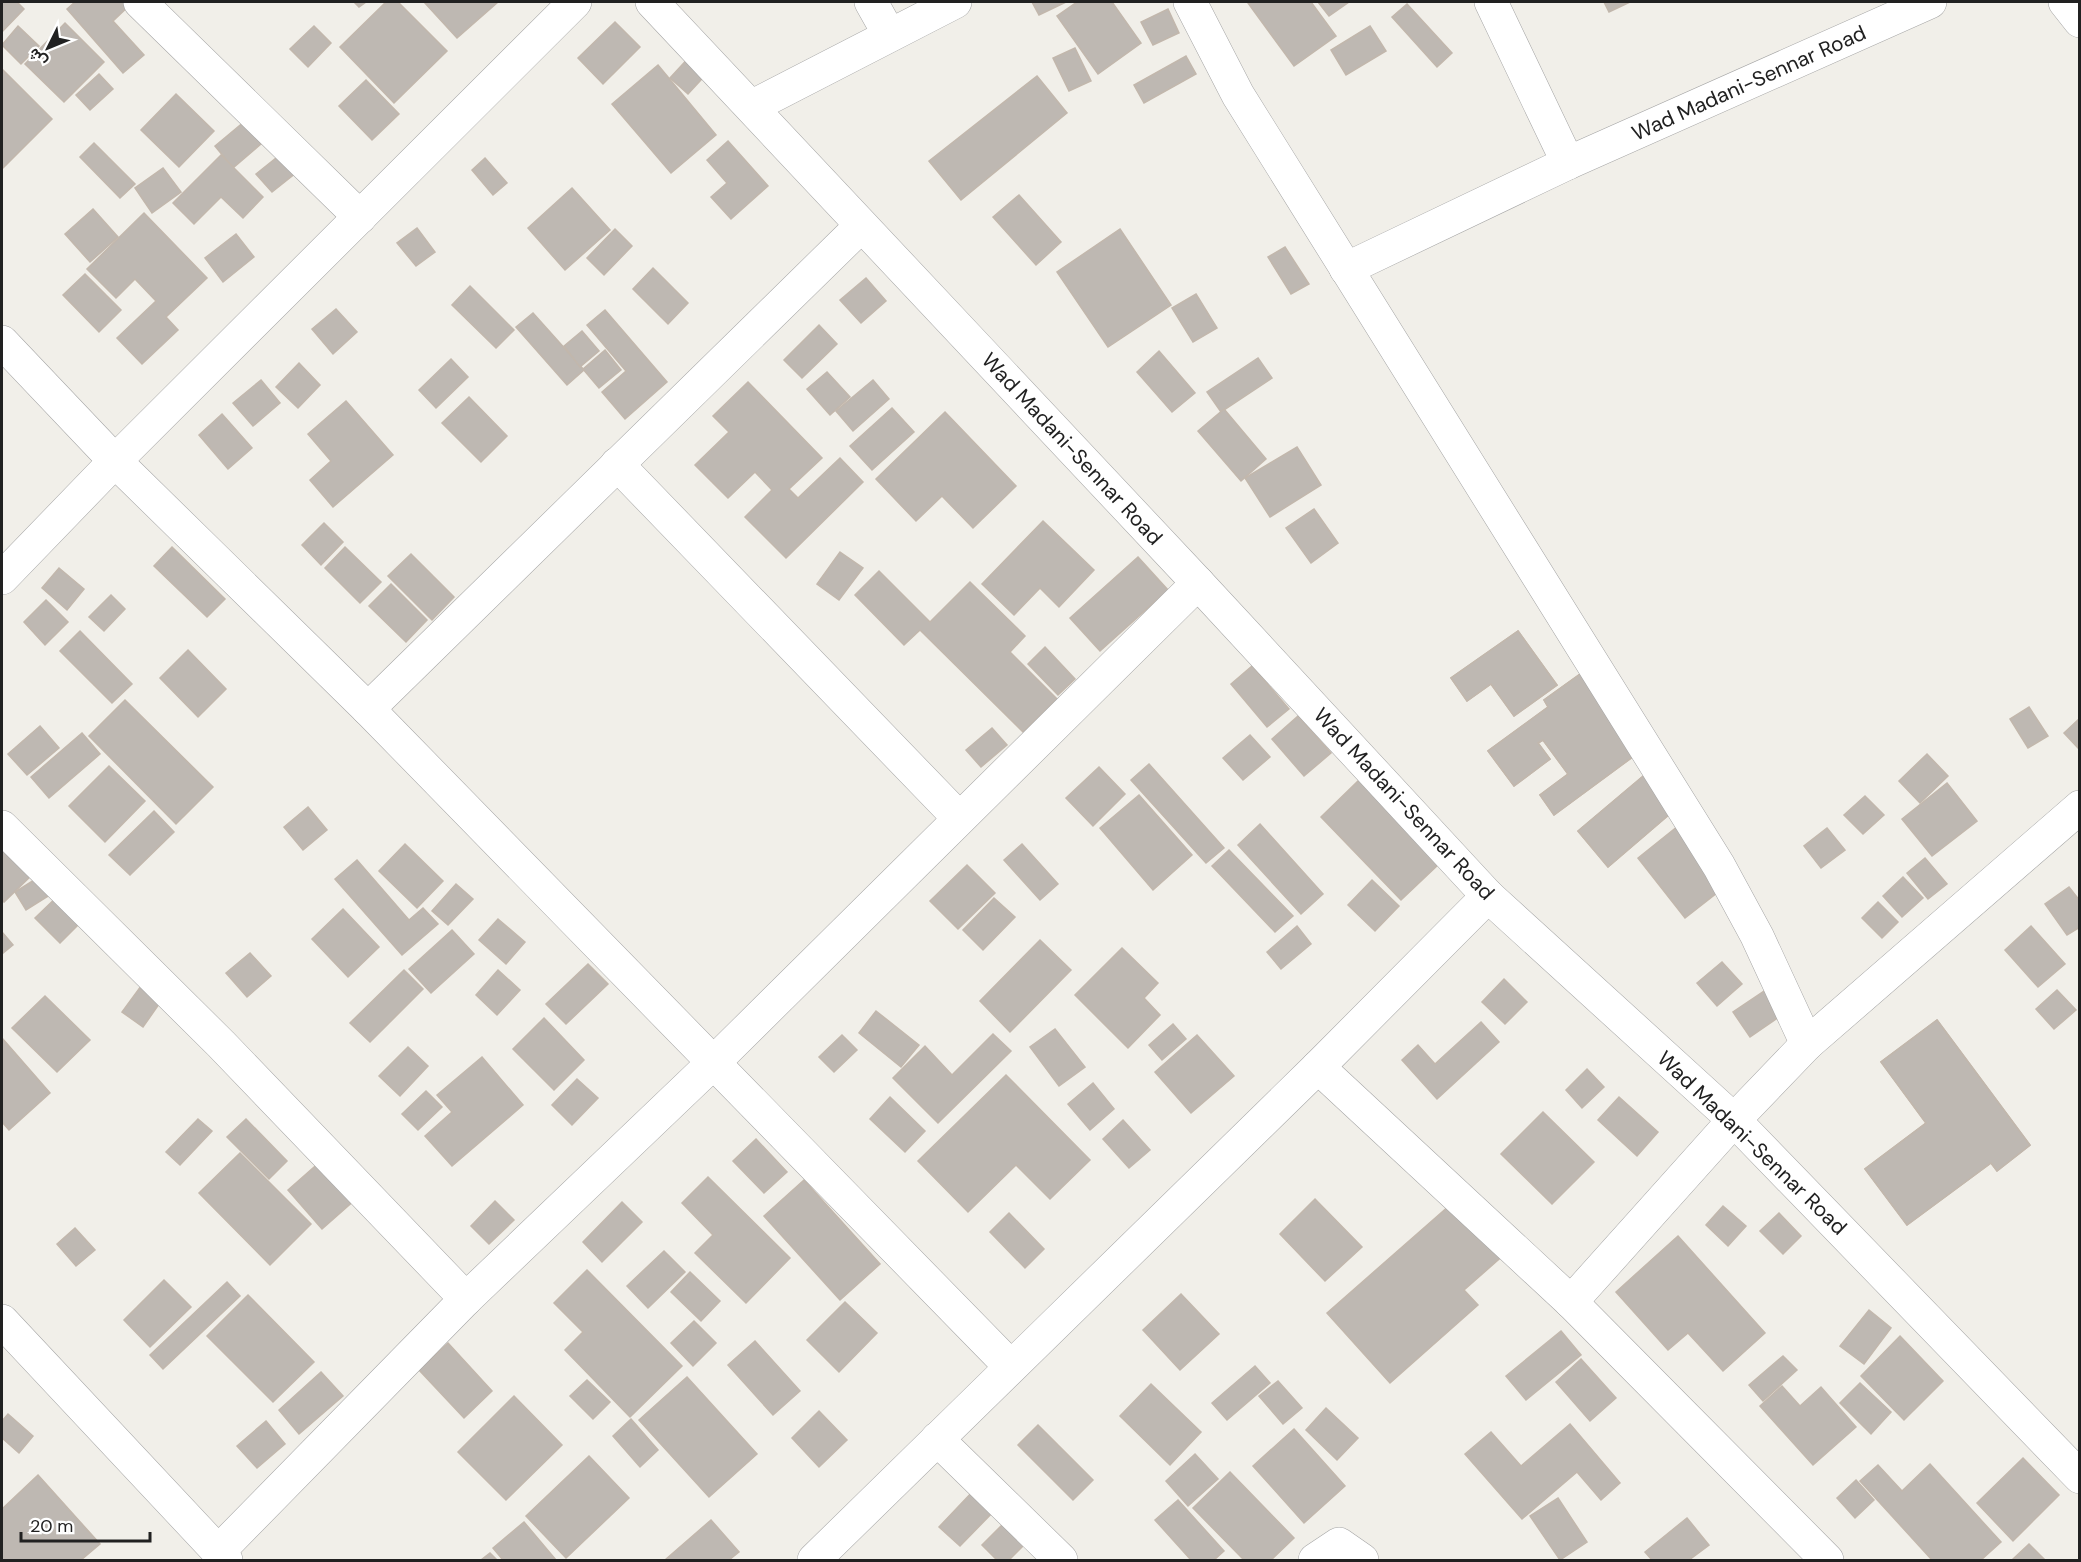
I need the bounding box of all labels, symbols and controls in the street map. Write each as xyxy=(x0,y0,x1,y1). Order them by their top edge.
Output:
north arrow xyxy=(18,18,78,78)
street label: Wad Madani-Sennar Road xyxy=(1628,19,1870,147)
text: ش xyxy=(23,44,52,72)
street label: Wad Madani-Sennar Road xyxy=(975,347,1169,551)
street label: Wad Madani-Sennar Road xyxy=(1307,702,1501,906)
street label: Wad Madani-Sennar Road xyxy=(1651,1045,1853,1241)
scale bar xyxy=(21,1505,150,1543)
text: 20 m xyxy=(30,1514,73,1538)

